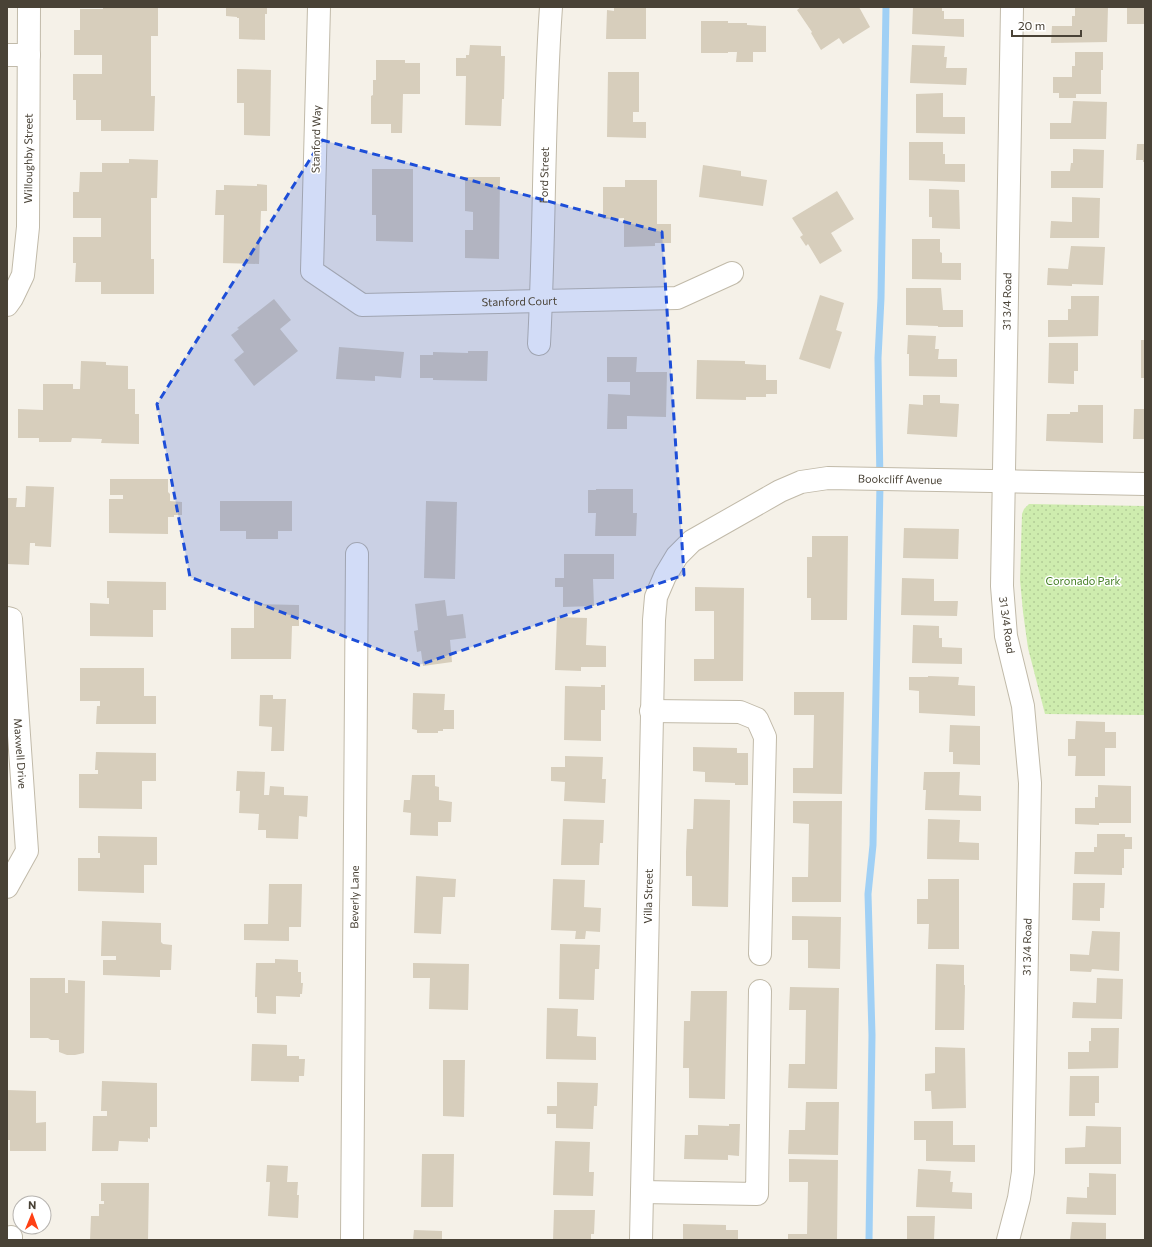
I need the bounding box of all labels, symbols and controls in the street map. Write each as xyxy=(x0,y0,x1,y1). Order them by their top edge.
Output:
scale bar xyxy=(1012,12,1081,38)
text: 20 m xyxy=(1018,18,1045,32)
street label: Stanford Way xyxy=(308,104,323,173)
street label: Willoughby Street xyxy=(21,113,35,203)
street label: Ford Street xyxy=(537,146,551,203)
street label: 31 3/4 Road xyxy=(999,272,1013,330)
street label: Stanford Court xyxy=(482,294,558,308)
street label: Bookcliff Avenue xyxy=(858,472,943,486)
park label: Coronado Park xyxy=(1046,574,1121,587)
street label: 31 3/4 Road xyxy=(997,596,1018,654)
street label: Maxwell Drive xyxy=(12,718,30,789)
street label: Beverly Lane xyxy=(347,865,361,929)
street label: Villa Street xyxy=(641,868,655,924)
street label: 31 3/4 Road xyxy=(1020,918,1034,976)
north arrow xyxy=(12,1195,52,1235)
text: N xyxy=(28,1198,36,1211)

